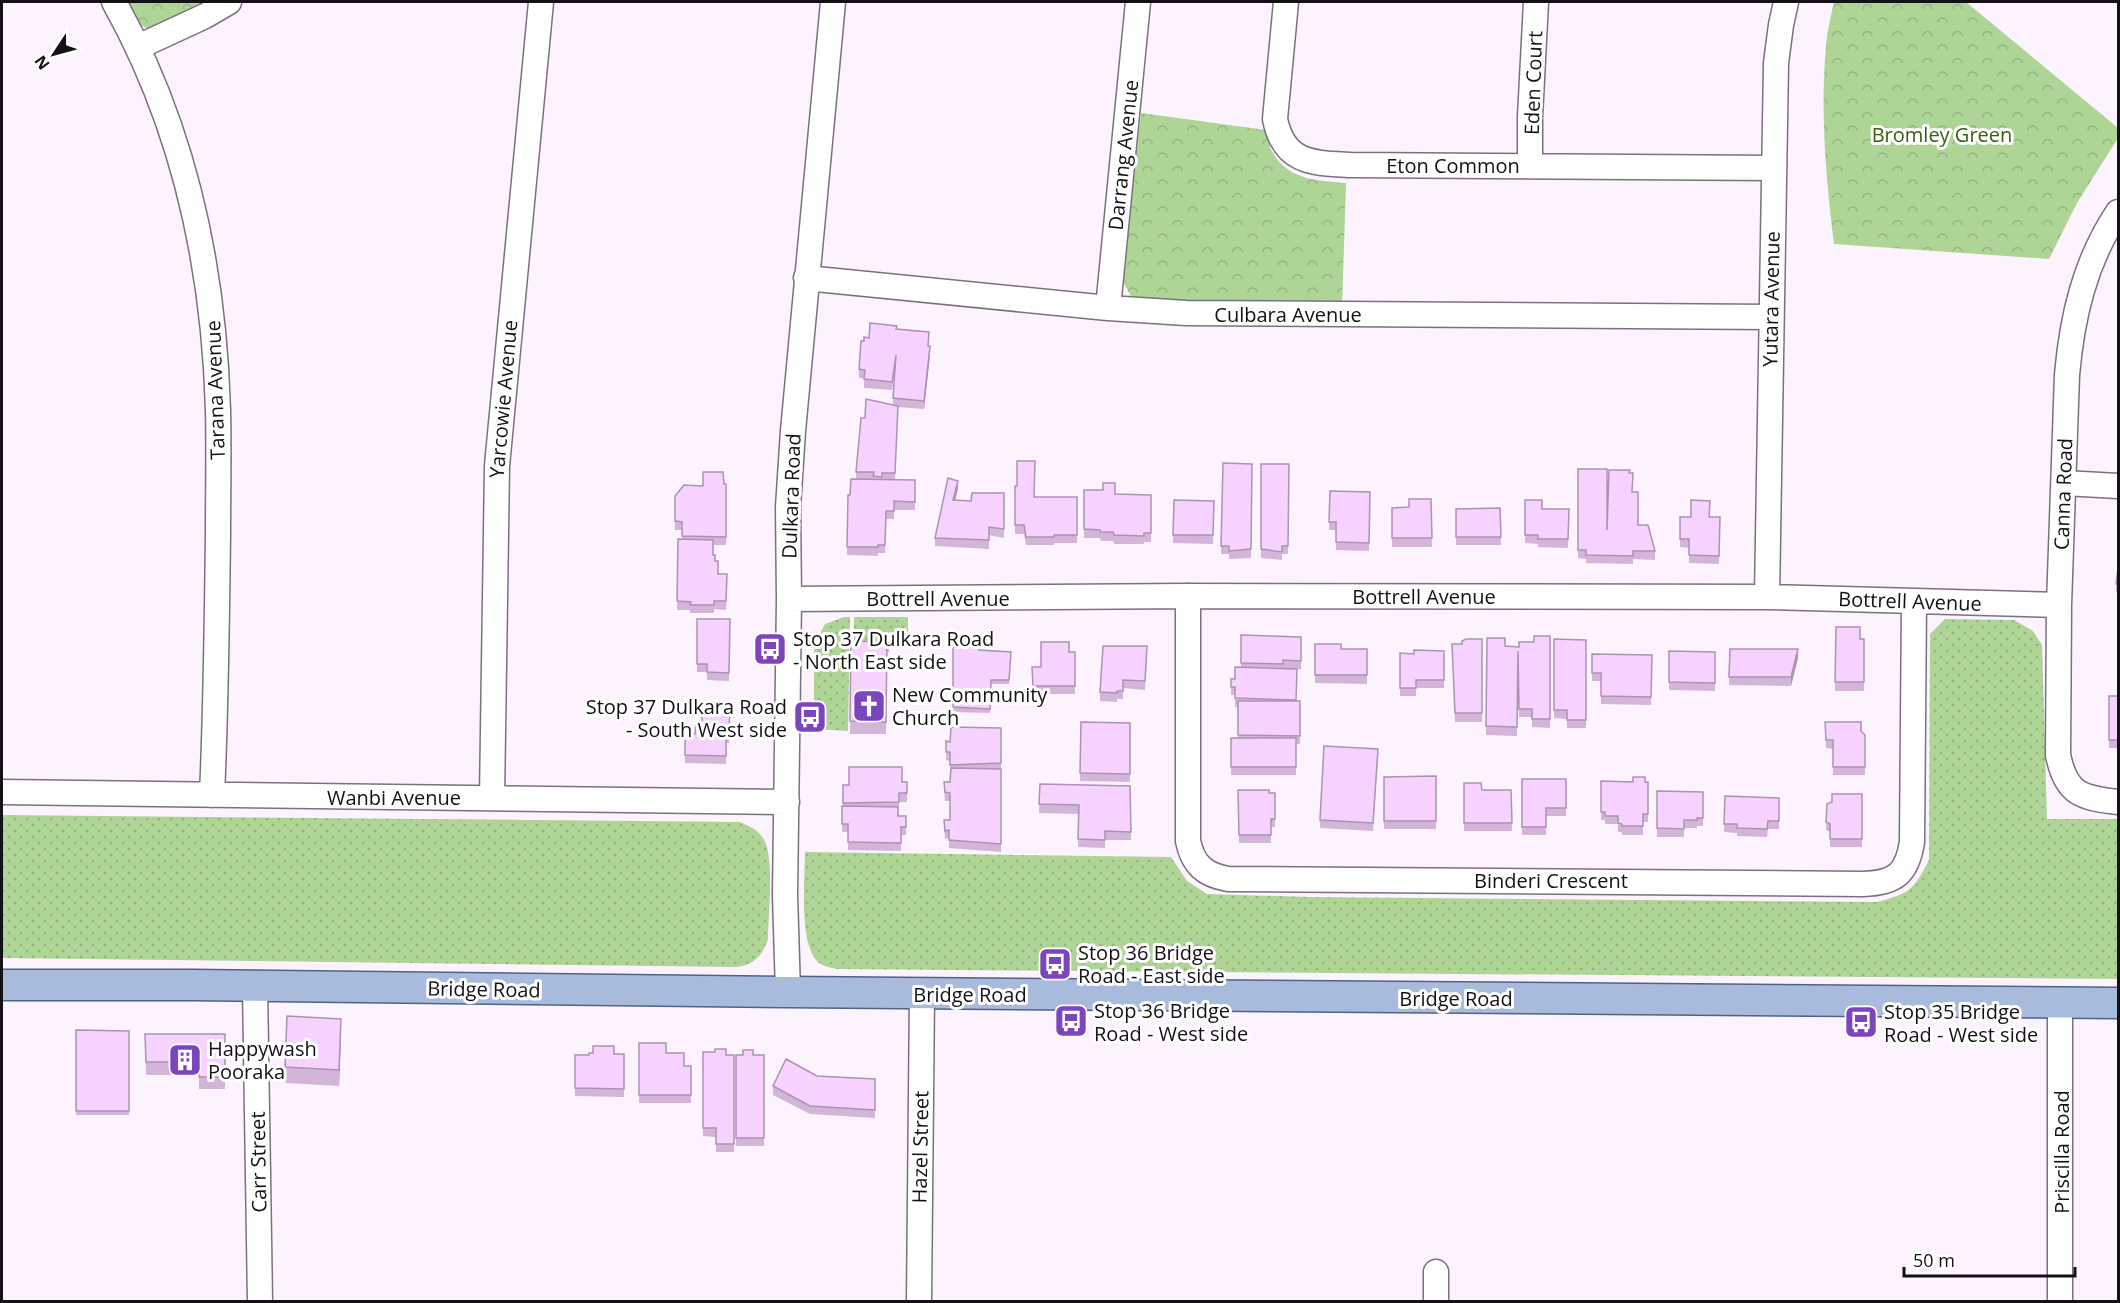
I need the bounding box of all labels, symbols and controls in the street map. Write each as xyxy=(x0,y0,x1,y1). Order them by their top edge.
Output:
north arrow xyxy=(24,24,84,84)
street label: Eden Court xyxy=(1518,30,1548,136)
text: N xyxy=(29,51,55,75)
street label: Darrang Avenue xyxy=(1102,78,1144,232)
park label: Bromley Green xyxy=(1872,121,2012,148)
street label: Eton Common xyxy=(1386,152,1520,179)
street label: Yutara Avenue xyxy=(1756,231,1786,367)
street label: Culbara Avenue xyxy=(1214,301,1362,328)
street label: Yarcowie Avenue xyxy=(483,319,523,479)
street label: Tarana Avenue xyxy=(199,320,231,460)
street label: Dulkara Road xyxy=(775,433,807,559)
street label: Canna Road xyxy=(2048,437,2078,551)
street label: Bottrell Avenue xyxy=(1352,583,1496,610)
street label: Bottrell Avenue xyxy=(866,585,1010,612)
street label: Bottrell Avenue xyxy=(1838,585,1982,617)
place label: Stop 37 Dulkara Road - North East side xyxy=(793,625,994,675)
bus stop icon: Stop 37 Dulkara Road - North East side xyxy=(752,631,788,667)
place label: New Community Church xyxy=(892,681,1048,731)
church icon: New Community Church xyxy=(851,688,887,724)
place label: Stop 37 Dulkara Road - South West side xyxy=(586,693,787,743)
bus stop icon: Stop 37 Dulkara Road - South West side xyxy=(792,699,828,735)
street label: Wanbi Avenue xyxy=(327,784,461,811)
street label: Binderi Crescent xyxy=(1474,867,1628,894)
place label: Stop 36 Bridge Road - East side xyxy=(1078,939,1225,989)
bus stop icon: Stop 36 Bridge Road - East side xyxy=(1037,946,1073,982)
street label: Bridge Road xyxy=(427,975,541,1003)
street label: Bridge Road xyxy=(913,981,1027,1008)
street label: Bridge Road xyxy=(1399,985,1513,1012)
place label: Stop 36 Bridge Road - West side xyxy=(1094,997,1248,1047)
place label: Stop 35 Bridge Road - West side xyxy=(1884,998,2038,1048)
bus stop icon: Stop 36 Bridge Road - West side xyxy=(1053,1003,1089,1039)
bus stop icon: Stop 35 Bridge Road - West side xyxy=(1843,1004,1879,1040)
place label: Happywash Pooraka xyxy=(208,1035,317,1085)
building icon: Happywash Pooraka xyxy=(167,1042,203,1078)
street label: Hazel Street xyxy=(906,1090,934,1204)
street label: Priscilla Road xyxy=(2048,1090,2075,1214)
street label: Carr Street xyxy=(244,1111,272,1213)
scale bar xyxy=(1904,1240,2075,1278)
text: 50 m xyxy=(1913,1248,1955,1272)

